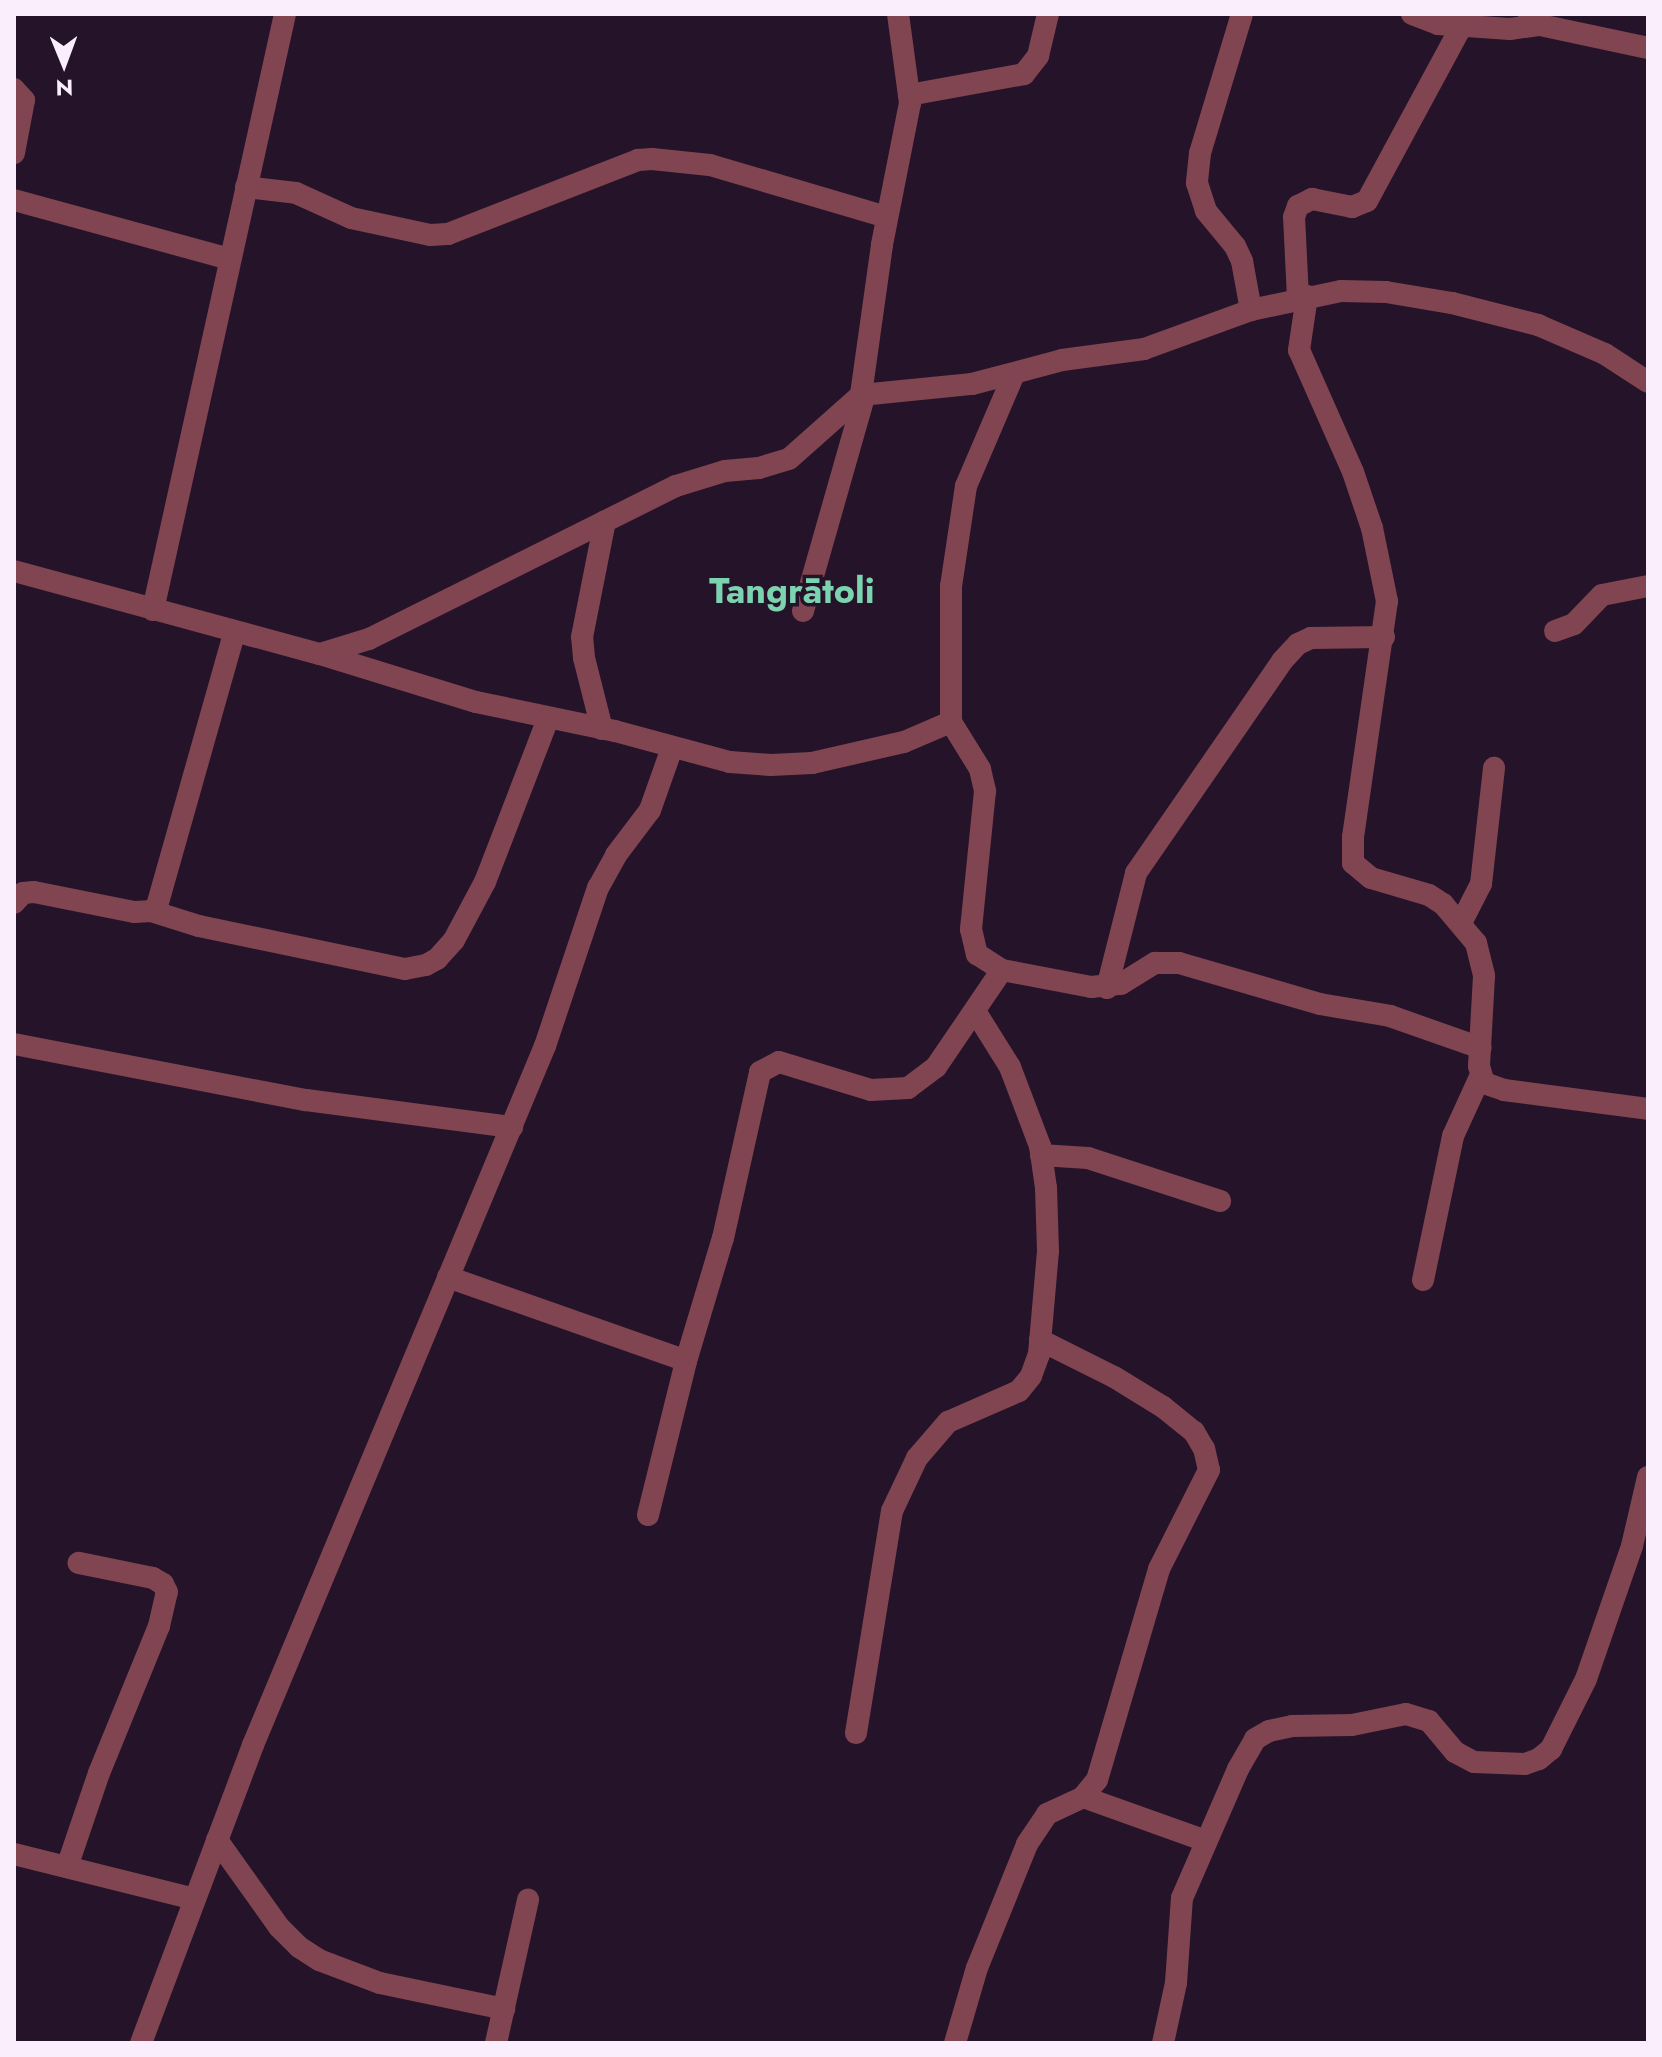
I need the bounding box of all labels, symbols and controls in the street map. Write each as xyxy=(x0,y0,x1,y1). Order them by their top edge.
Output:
north arrow xyxy=(24,24,104,104)
text: N xyxy=(55,72,73,104)
district label: Tangrātoli xyxy=(709,569,875,613)

